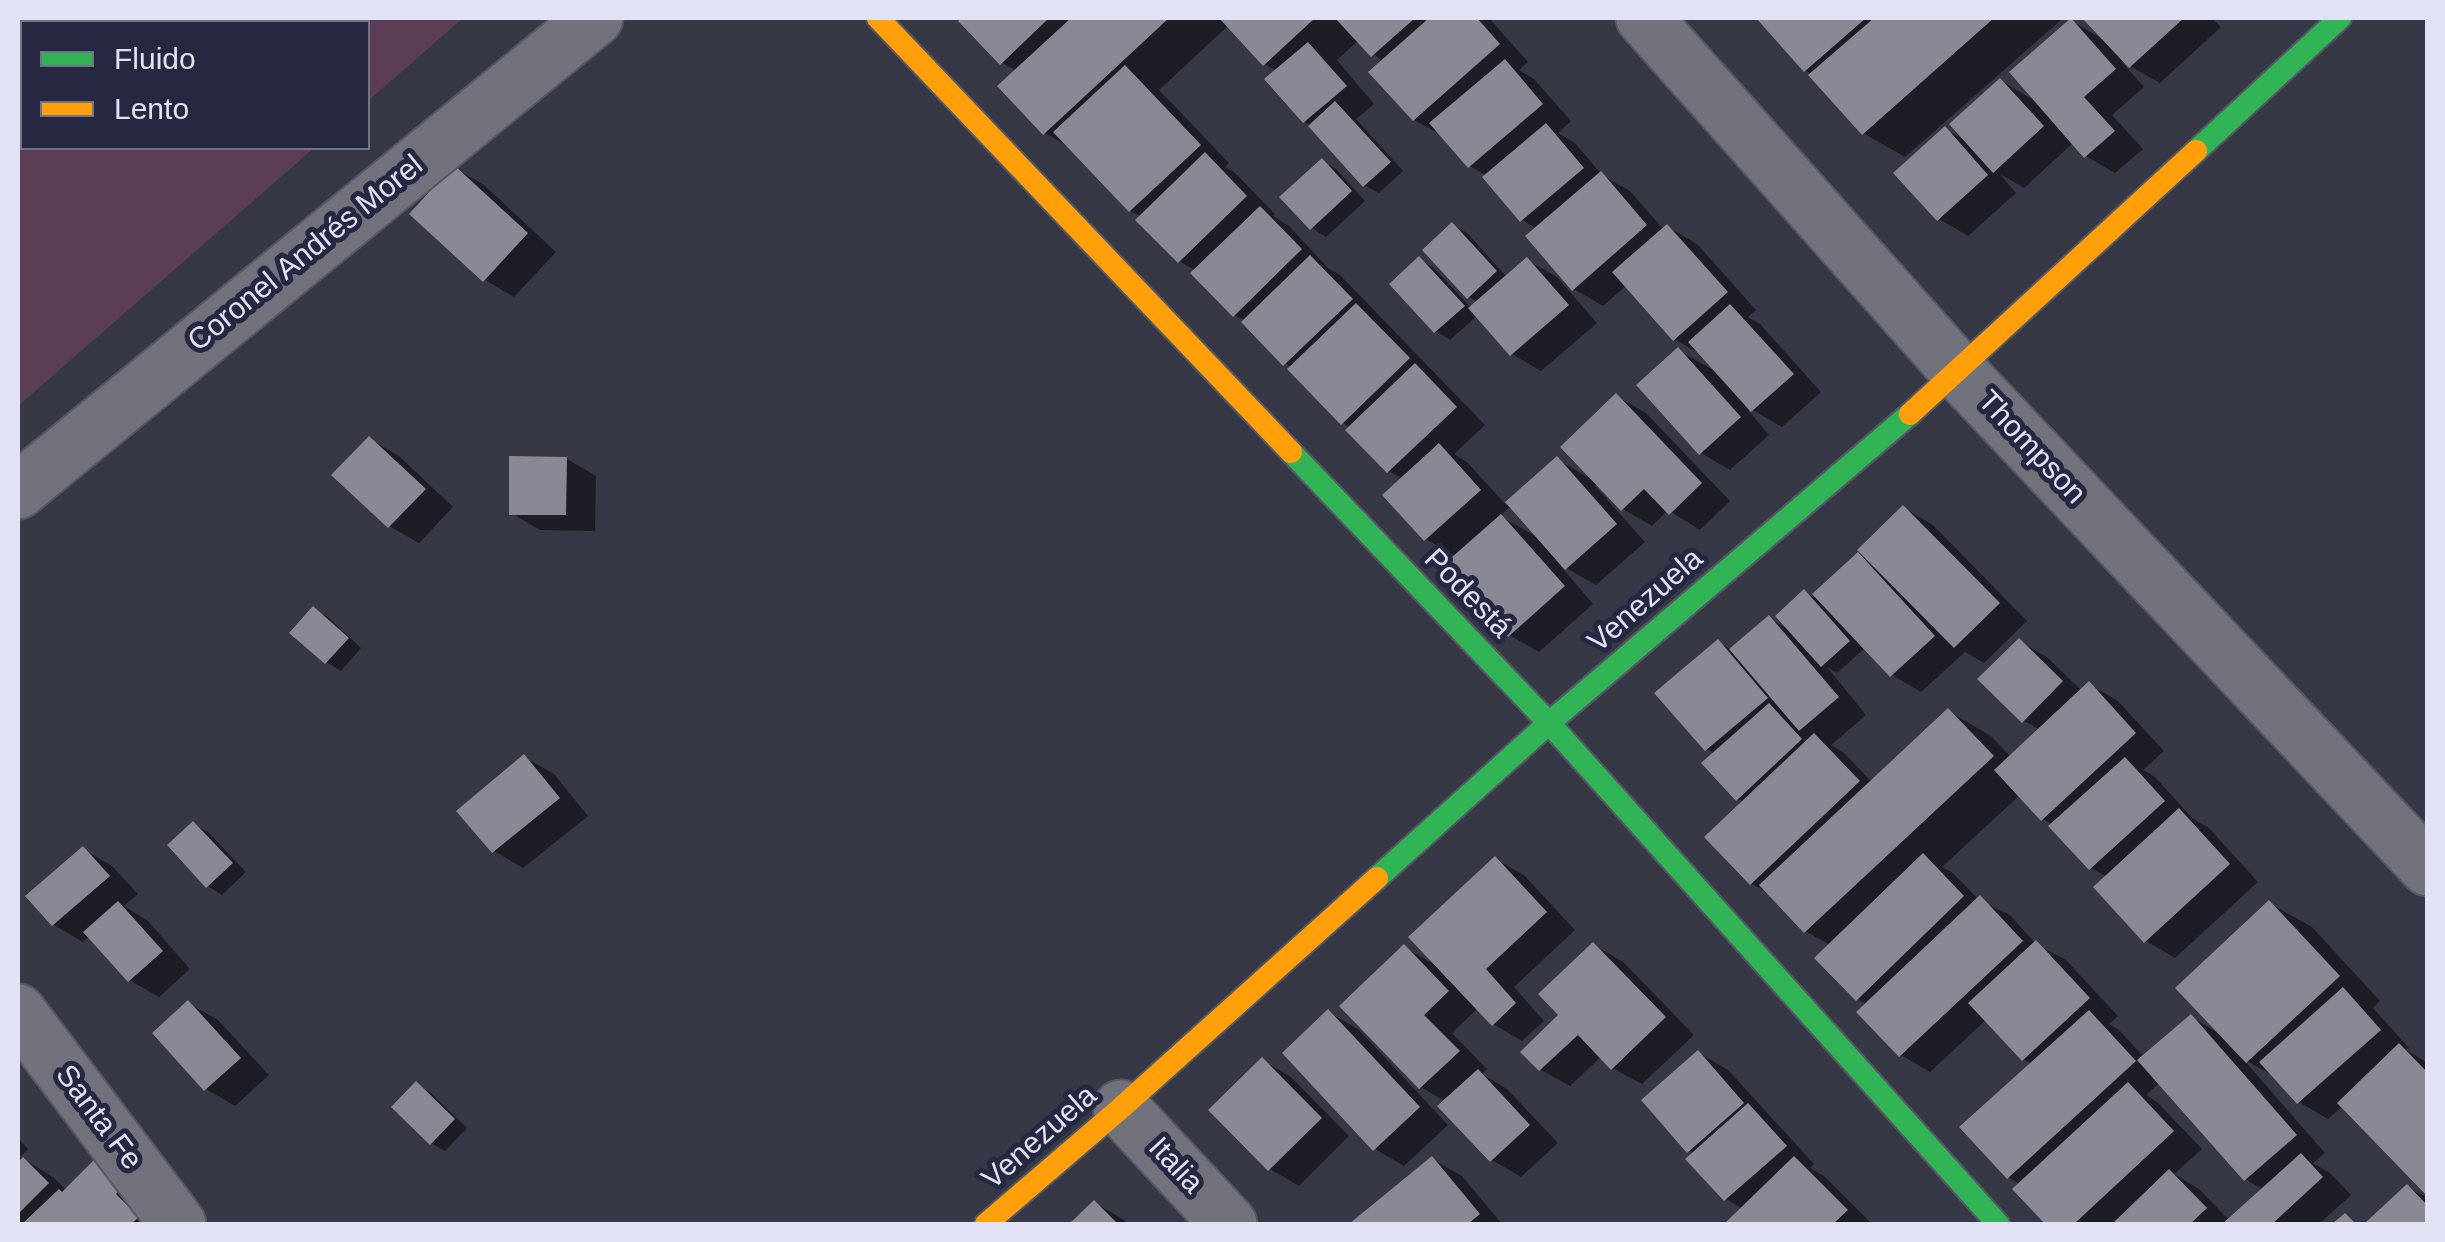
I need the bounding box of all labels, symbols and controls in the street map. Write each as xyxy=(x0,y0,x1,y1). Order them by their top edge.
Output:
legend xyxy=(20,20,370,150)
text: Fluido xyxy=(114,42,196,75)
text: Lento xyxy=(114,92,189,125)
street label: Coronel Andrés Morel xyxy=(181,148,431,360)
street label: Thompson xyxy=(1970,384,2092,512)
street label: Venezuela xyxy=(1581,541,1711,661)
street label: Podestá xyxy=(1416,542,1518,646)
street label: Santa Fe xyxy=(47,1059,149,1177)
street label: Venezuela xyxy=(975,1078,1105,1198)
street label: Italia xyxy=(1140,1131,1210,1201)

